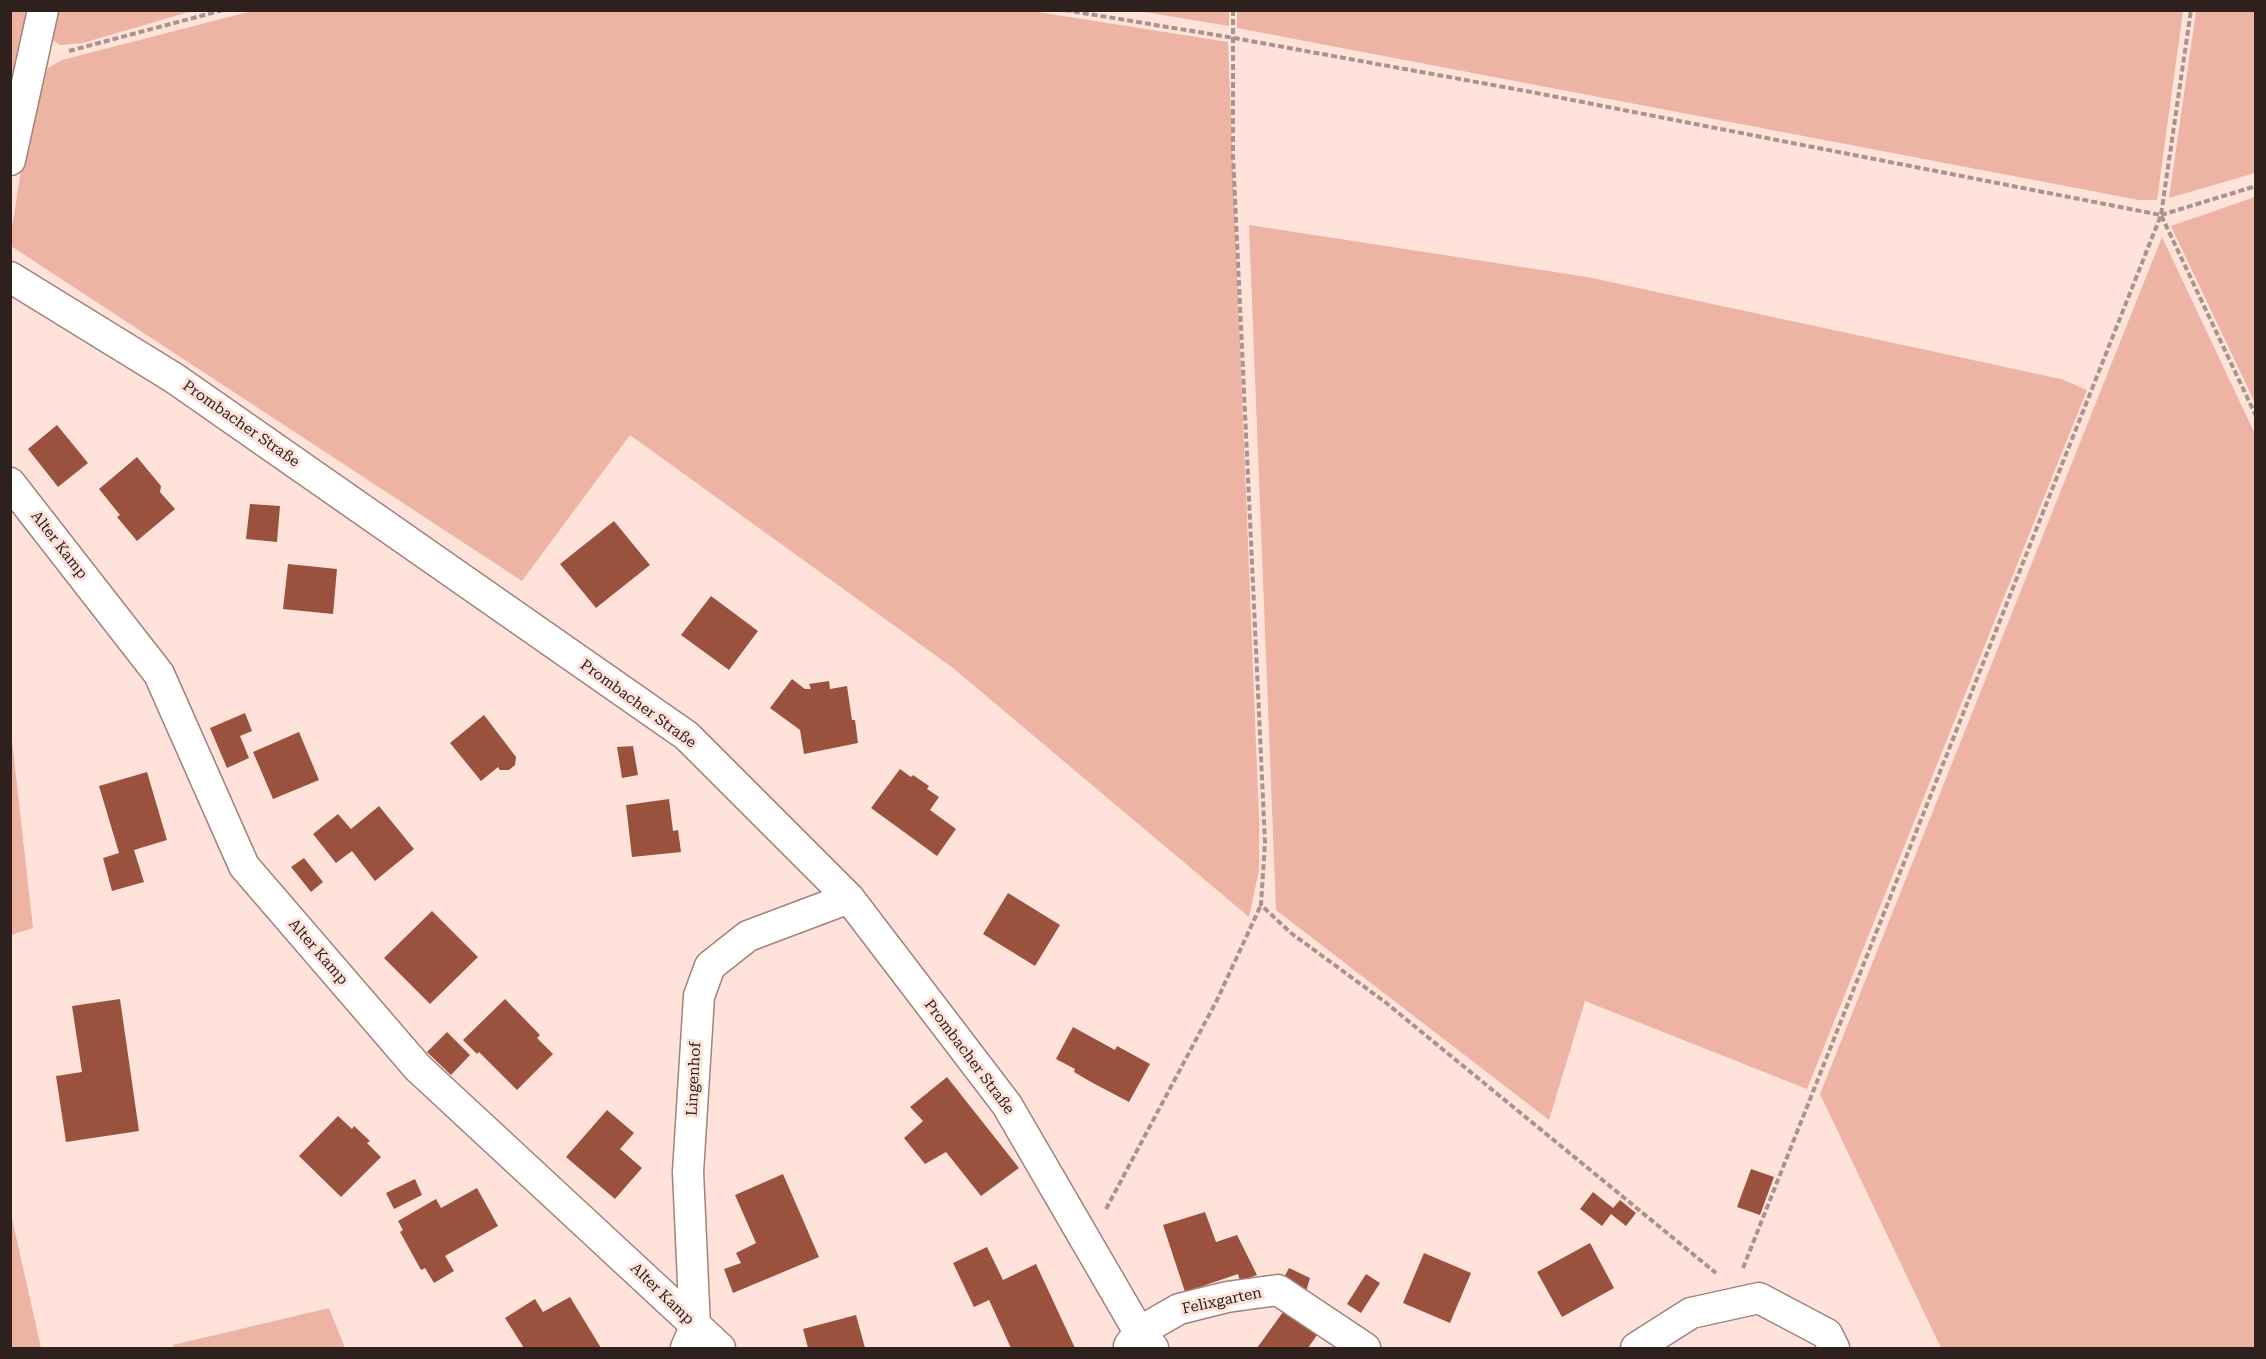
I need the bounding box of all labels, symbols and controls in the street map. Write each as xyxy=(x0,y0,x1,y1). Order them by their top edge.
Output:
street label: Prombacher Straße xyxy=(179,377,303,471)
street label: Alter Kamp xyxy=(27,507,91,583)
street label: Prombacher Straße xyxy=(577,656,699,752)
street label: Alter Kamp xyxy=(285,915,351,989)
street label: Prombacher Straße xyxy=(920,996,1018,1118)
street label: Lingenhof xyxy=(683,1042,705,1116)
street label: Alter Kamp xyxy=(627,1259,697,1329)
street label: Felixgarten xyxy=(1181,1284,1263,1318)

